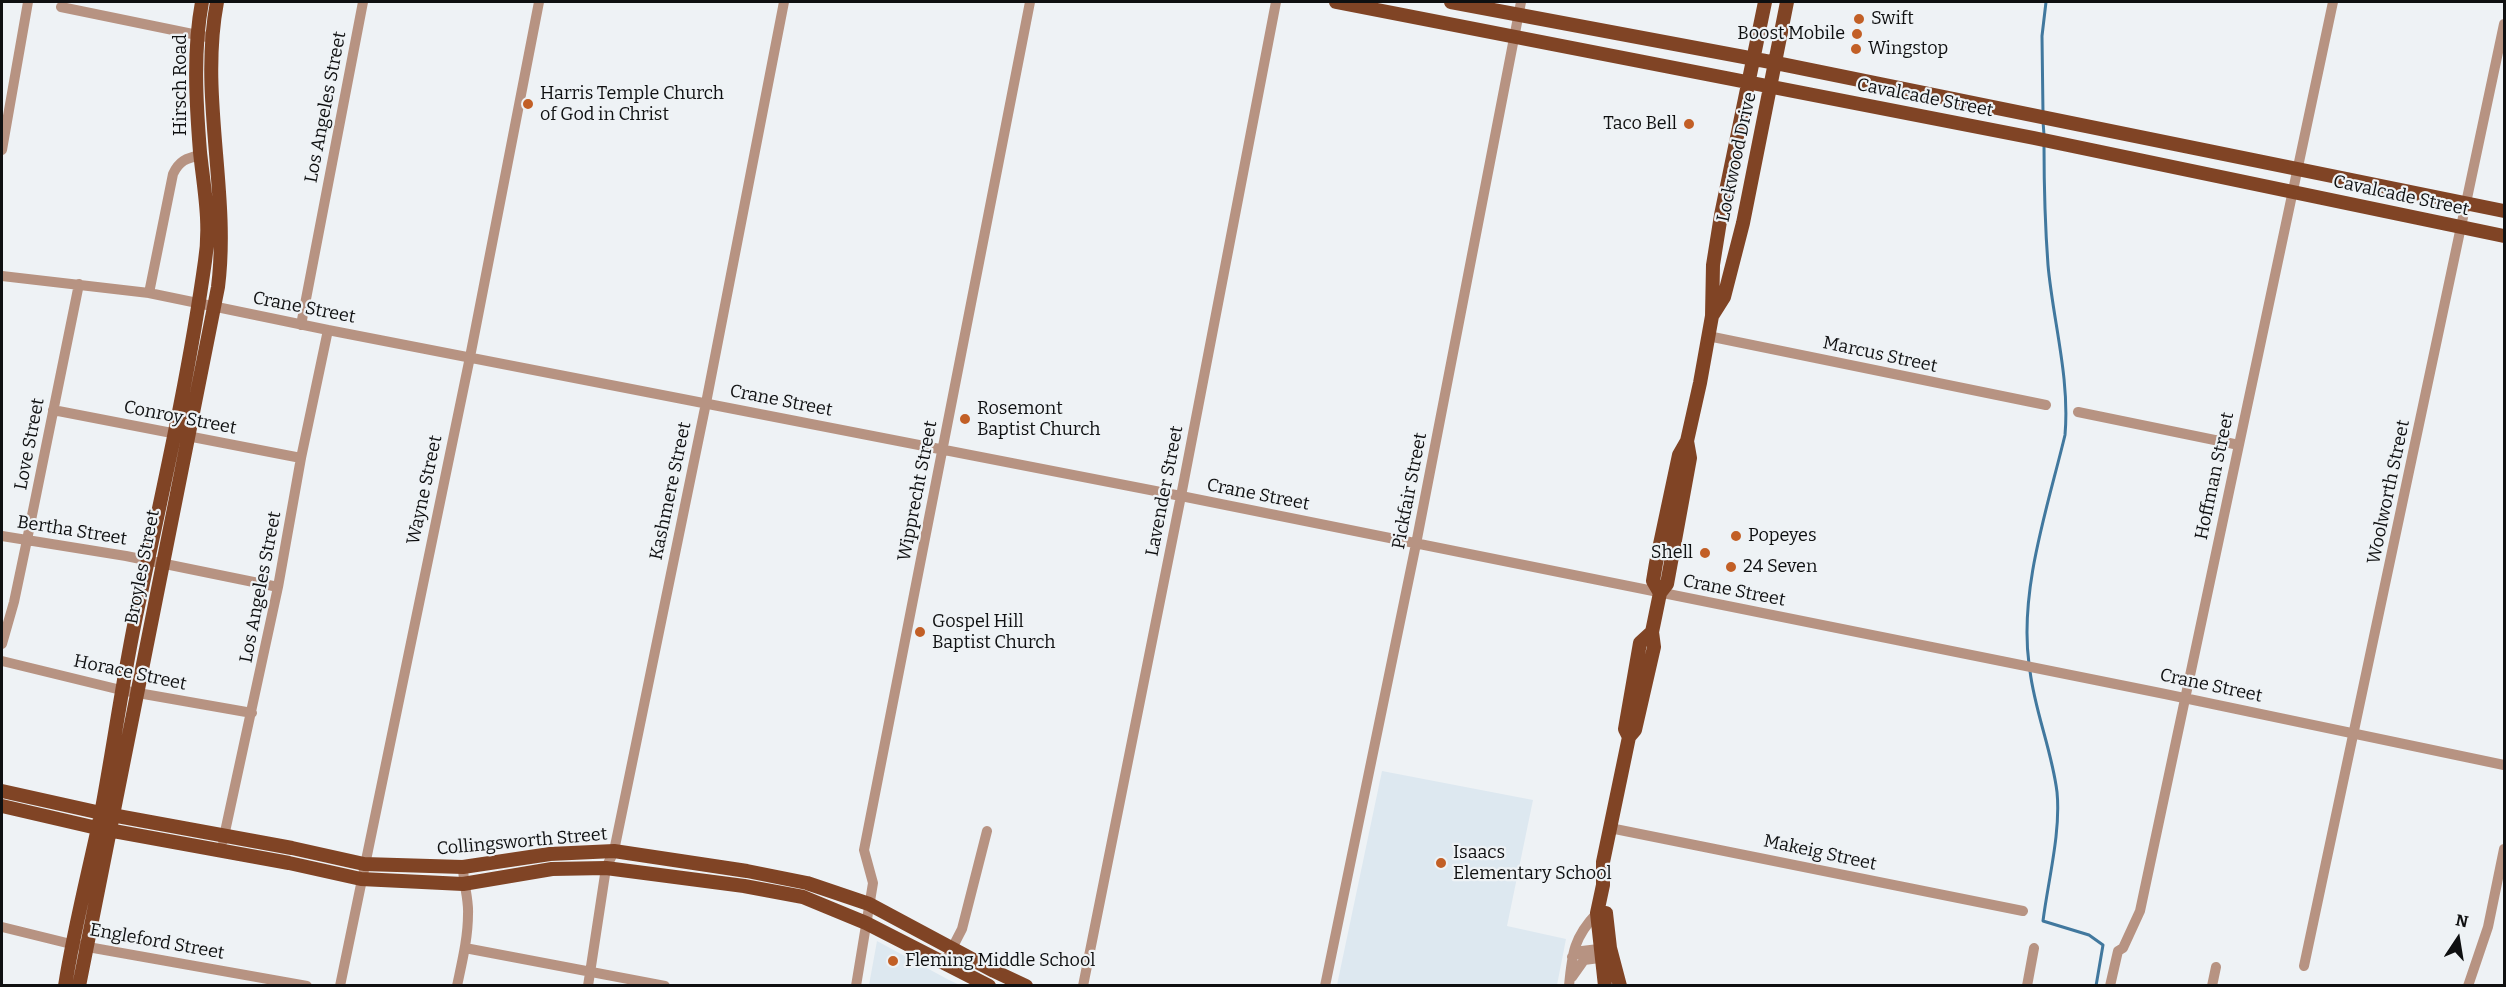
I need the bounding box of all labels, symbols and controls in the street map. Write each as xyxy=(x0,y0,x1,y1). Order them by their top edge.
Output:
place label: Swift xyxy=(1871,8,1914,30)
marker: Swift xyxy=(1852,12,1866,26)
place label: Boost Mobile xyxy=(1737,23,1845,45)
marker: Boost Mobile xyxy=(1850,27,1864,41)
street label: Los Angeles Street xyxy=(301,29,351,185)
street label: Hirsch Road xyxy=(170,34,192,136)
place label: Wingstop xyxy=(1868,38,1948,60)
marker: Wingstop xyxy=(1849,42,1863,56)
street label: Cavalcade Street xyxy=(1855,74,1995,122)
place label: Harris Temple Church of God in Christ xyxy=(540,83,724,125)
street label: Lockwood Drive xyxy=(1713,90,1761,224)
marker: Harris Temple Church of God in Christ xyxy=(521,97,535,111)
place label: Taco Bell xyxy=(1603,113,1677,135)
marker: Taco Bell xyxy=(1682,117,1696,131)
street label: Cavalcade Street xyxy=(2331,171,2471,221)
street label: Crane Street xyxy=(251,287,357,329)
street label: Marcus Street xyxy=(1821,332,1939,378)
street label: Crane Street xyxy=(728,380,834,422)
street label: Love Street xyxy=(11,396,49,492)
street label: Conroy Street xyxy=(122,396,238,440)
place label: Rosemont Baptist Church xyxy=(977,398,1100,440)
street label: Hoffman Street xyxy=(2191,410,2239,542)
marker: Rosemont Baptist Church xyxy=(958,412,972,426)
street label: Woolworth Street xyxy=(2363,418,2415,566)
street label: Wipprecht Street xyxy=(894,419,942,563)
street label: Kashmere Street xyxy=(646,420,696,562)
street label: Lavender Street xyxy=(1142,424,1188,558)
street label: Pickfair Street xyxy=(1388,431,1432,551)
street label: Wayne Street xyxy=(403,433,447,547)
street label: Crane Street xyxy=(1205,474,1311,516)
street label: Broyles Street xyxy=(121,508,165,626)
street label: Los Angeles Street xyxy=(236,509,286,665)
street label: Bertha Street xyxy=(15,512,129,550)
place label: Popeyes xyxy=(1748,525,1817,547)
marker: Popeyes xyxy=(1729,529,1743,543)
place label: Shell xyxy=(1651,542,1693,564)
marker: Shell xyxy=(1698,546,1712,560)
place label: 24 Seven xyxy=(1743,556,1817,578)
marker: 24 Seven xyxy=(1724,560,1738,574)
street label: Crane Street xyxy=(1681,570,1787,612)
place label: Gospel Hill Baptist Church xyxy=(932,611,1055,654)
marker: Gospel Hill Baptist Church xyxy=(913,625,927,639)
street label: Horace Street xyxy=(72,651,188,695)
street label: Crane Street xyxy=(2158,665,2264,707)
street label: Collingsworth Street xyxy=(436,824,608,860)
street label: Makeig Street xyxy=(1762,830,1878,876)
place label: Isaacs Elementary School xyxy=(1453,842,1612,884)
marker: Isaacs Elementary School xyxy=(1434,856,1448,870)
north arrow xyxy=(2428,909,2488,969)
text: N xyxy=(2454,910,2470,931)
street label: Engleford Street xyxy=(88,920,226,964)
place label: Fleming Middle School xyxy=(905,950,1095,972)
marker: Fleming Middle School xyxy=(886,954,900,968)

